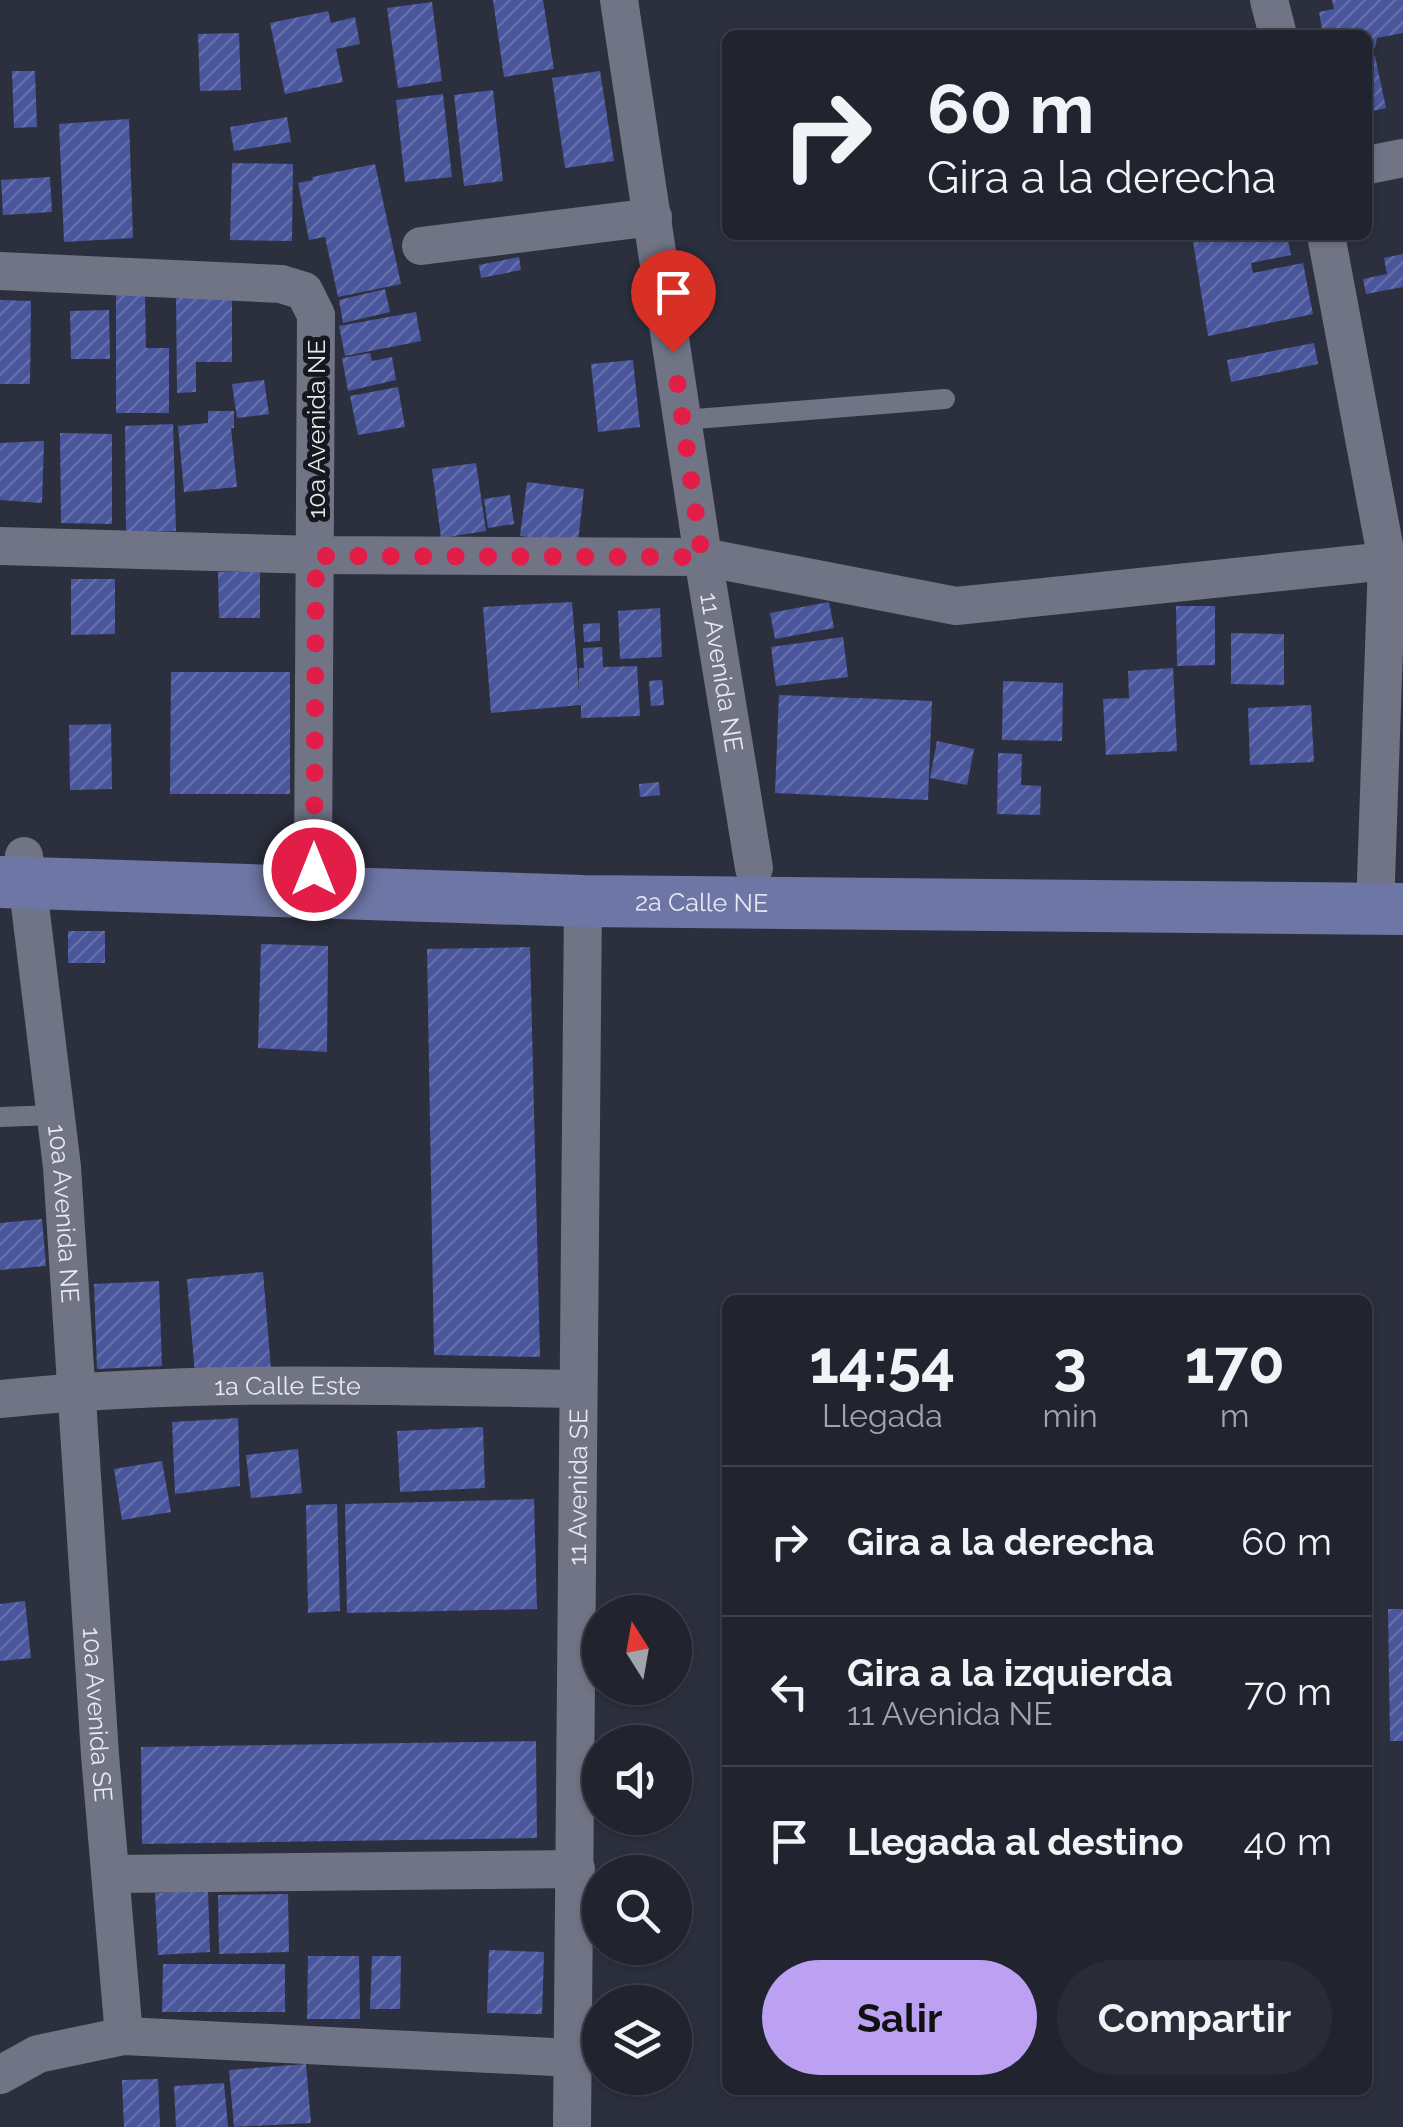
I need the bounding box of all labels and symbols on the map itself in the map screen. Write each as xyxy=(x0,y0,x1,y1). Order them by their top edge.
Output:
pin xyxy=(631,250,716,353)
street label: 10a Avenida NE xyxy=(301,340,331,518)
street label: 11 Avenida NE xyxy=(694,590,750,754)
position arrow xyxy=(262,818,366,922)
street label: 2a Calle NE xyxy=(635,887,768,918)
street label: 10a Avenida NE xyxy=(42,1123,86,1304)
street label: 1a Calle Este xyxy=(214,1370,361,1401)
street label: 11 Avenida SE xyxy=(562,1409,593,1566)
north arrow xyxy=(582,1595,692,1705)
street label: 10a Avenida SE xyxy=(77,1626,119,1803)

